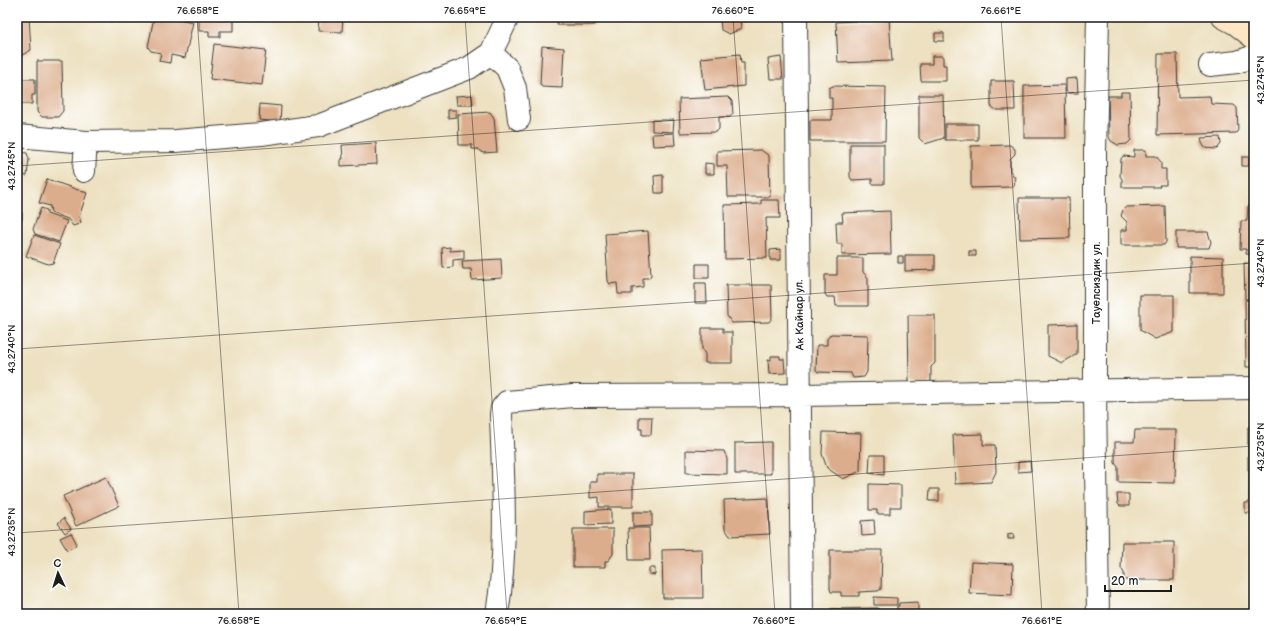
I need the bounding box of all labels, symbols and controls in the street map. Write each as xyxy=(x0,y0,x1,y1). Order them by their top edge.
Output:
text: 76.658°E xyxy=(177,5,219,17)
text: 76.659°E xyxy=(444,5,486,17)
text: 76.660°E xyxy=(712,5,755,17)
text: 76.661°E xyxy=(981,5,1022,17)
text: 43.2745°N xyxy=(1255,56,1267,104)
text: 43.2745°N xyxy=(6,142,18,190)
text: 43.2740°N xyxy=(1255,238,1267,288)
street label: Тауелсиздик ул. xyxy=(1090,242,1103,324)
street label: Ак Кайнар ул. xyxy=(792,280,807,351)
text: 43.2740°N xyxy=(6,324,18,374)
text: 43.2735°N xyxy=(1255,423,1267,471)
text: 43.2735°N xyxy=(6,508,18,556)
north arrow xyxy=(38,553,78,593)
text: С xyxy=(53,557,62,570)
scale bar xyxy=(1105,567,1171,593)
text: 20 m xyxy=(1111,574,1138,589)
text: 76.658°E xyxy=(218,615,260,627)
text: 76.659°E xyxy=(485,615,527,627)
text: 76.660°E xyxy=(753,615,796,627)
text: 76.661°E xyxy=(1022,615,1063,627)

